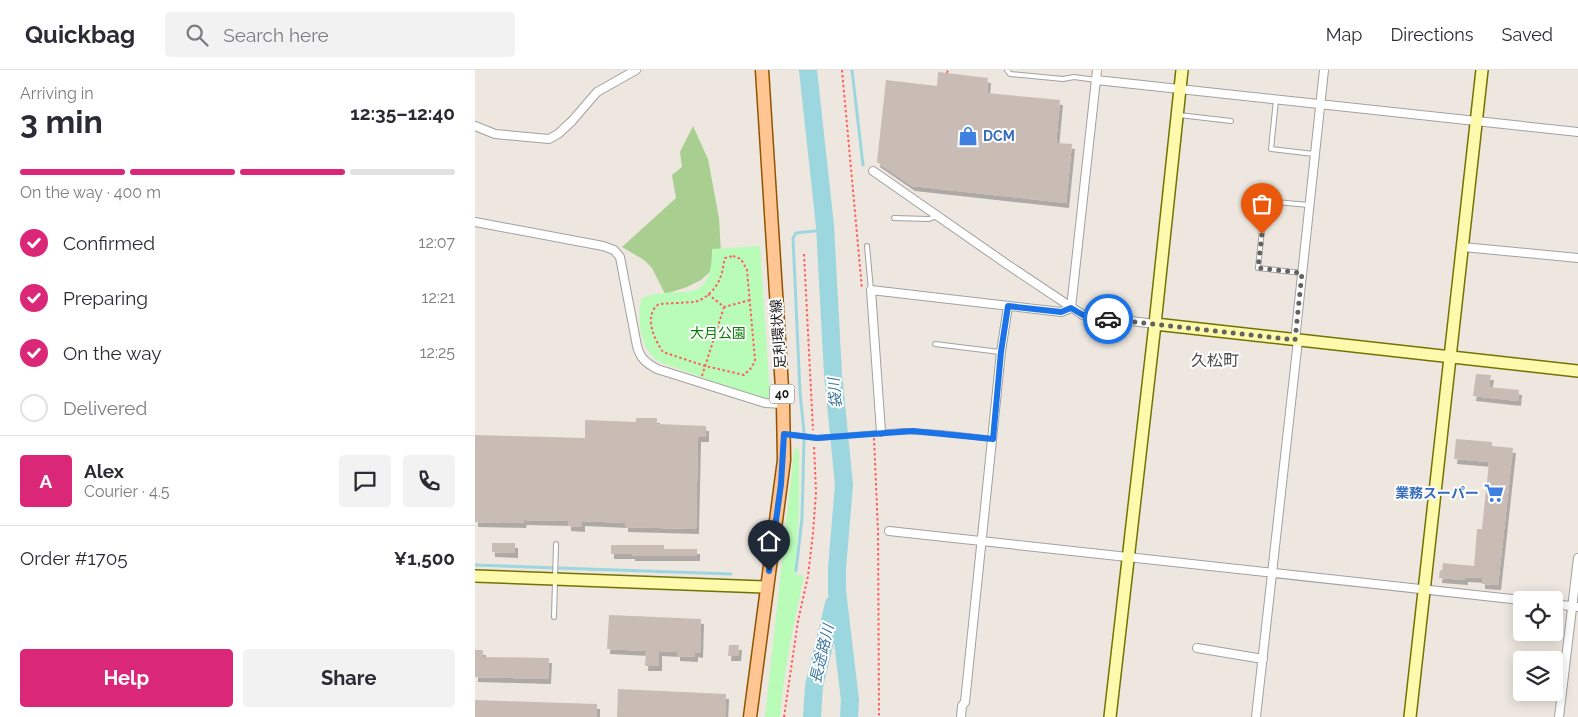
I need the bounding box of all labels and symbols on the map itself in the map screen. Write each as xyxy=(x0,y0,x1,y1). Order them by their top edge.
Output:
shop icon: DCM xyxy=(957,125,979,147)
place label: DCM xyxy=(983,128,1015,144)
pin xyxy=(1241,183,1283,234)
courier xyxy=(1083,294,1133,344)
street label: 足利環状線 xyxy=(768,299,788,369)
park label: 大月公園 xyxy=(690,325,746,341)
district label: 久松町 xyxy=(1191,351,1239,370)
water label: 袋川 xyxy=(825,375,845,409)
road number: 40 xyxy=(769,384,795,404)
supermarket icon: 業務スーパー xyxy=(1483,482,1505,504)
place label: 業務スーパー xyxy=(1395,485,1479,501)
pin xyxy=(748,520,790,571)
water label: 長途路川 xyxy=(806,621,838,685)

